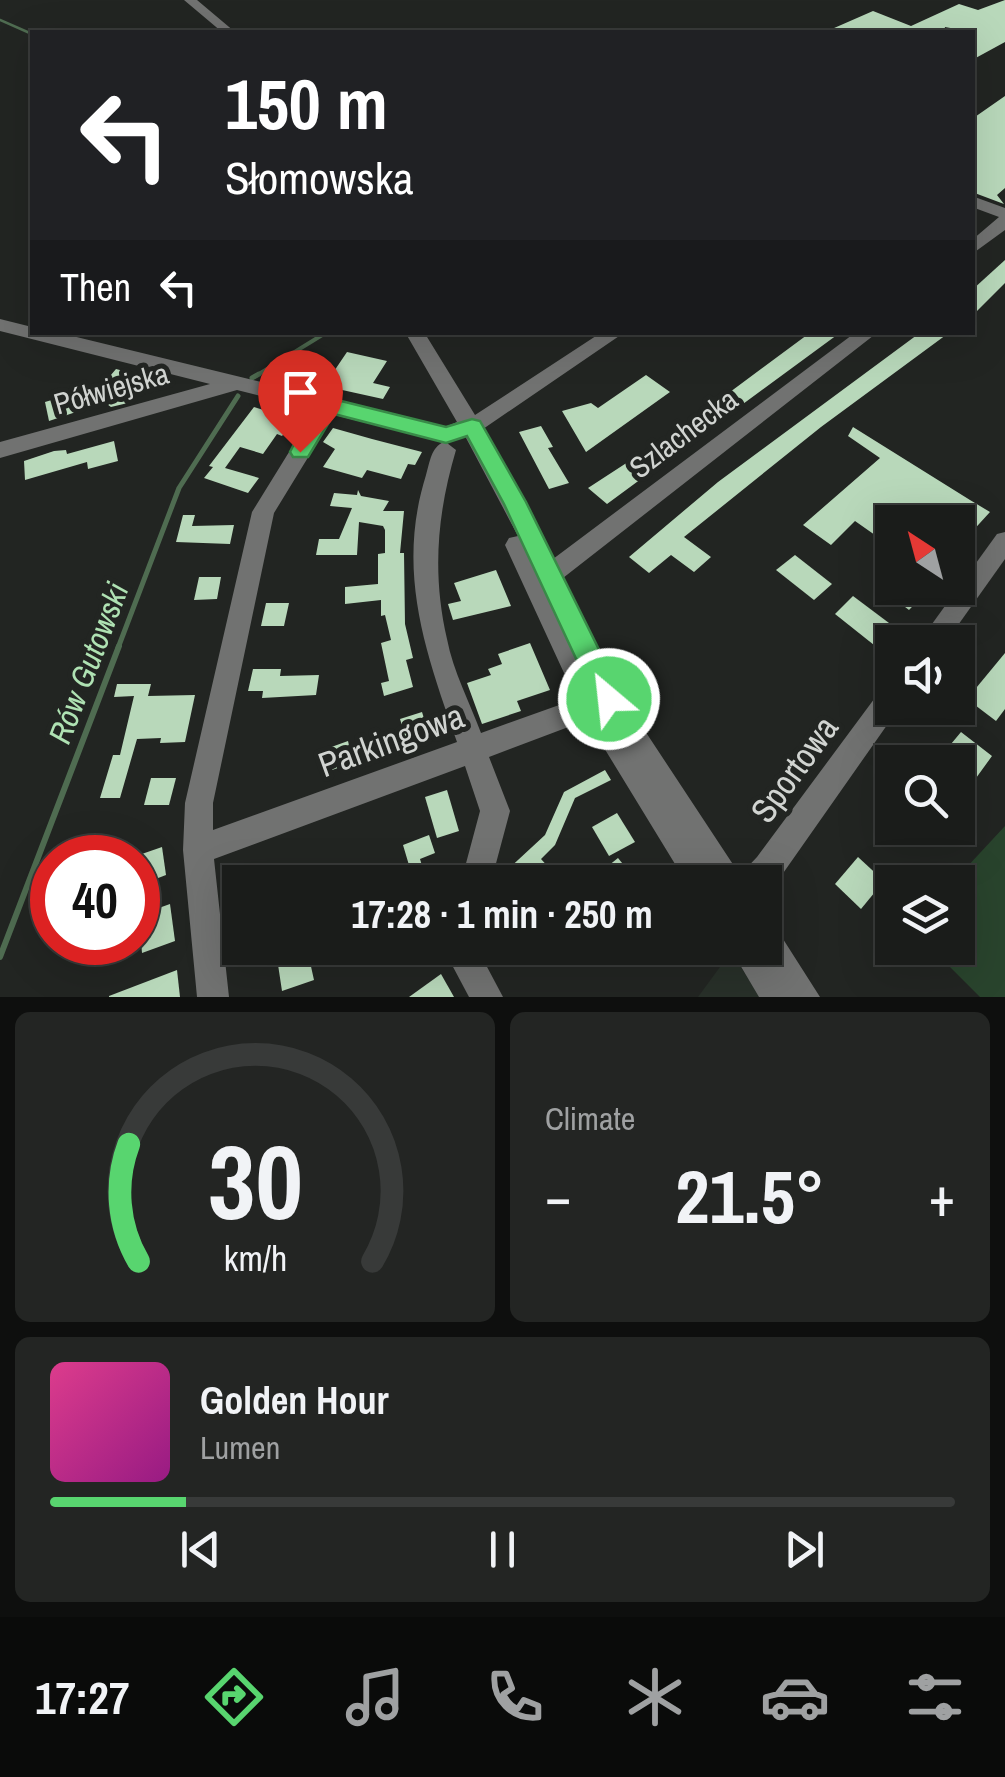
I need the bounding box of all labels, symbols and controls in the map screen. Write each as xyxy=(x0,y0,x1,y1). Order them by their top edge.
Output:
text: 150 m xyxy=(225,57,388,151)
icon: left xyxy=(60,70,190,200)
text: Słomowska xyxy=(225,147,414,208)
icon: left xyxy=(151,260,206,315)
text: Then xyxy=(60,262,131,313)
pin xyxy=(258,350,343,453)
street label: Półwiejska xyxy=(49,352,173,423)
icon: arrive xyxy=(273,365,328,420)
street label: Szlachecka xyxy=(621,379,746,487)
north arrow xyxy=(875,505,975,605)
map controls xyxy=(875,505,975,965)
water label: Rów Gutowski xyxy=(38,576,139,750)
button: sound xyxy=(875,625,975,725)
position arrow xyxy=(557,647,661,751)
street label: Parkingowa xyxy=(312,692,470,788)
street label: Sportowa xyxy=(739,706,849,832)
button: search xyxy=(875,745,975,845)
speed limit sign: 40 xyxy=(30,835,160,965)
button: layers xyxy=(875,865,975,965)
text: 17:28 · 1 min · 250 m xyxy=(351,889,653,940)
text: Climate xyxy=(545,1097,635,1140)
text: 30 xyxy=(208,1111,302,1251)
text: 21.5° xyxy=(675,1145,825,1246)
text: − xyxy=(545,1159,571,1233)
text: + xyxy=(929,1159,955,1233)
text: km/h xyxy=(223,1234,287,1282)
text: Golden Hour xyxy=(200,1375,389,1426)
text: Lumen xyxy=(200,1426,280,1469)
icon: previous xyxy=(173,1522,228,1577)
icon: pause xyxy=(475,1522,530,1577)
icon: next xyxy=(777,1522,832,1577)
icon: directions xyxy=(199,1662,269,1732)
icon: music xyxy=(340,1662,410,1732)
icon: phone xyxy=(480,1662,550,1732)
icon: climate xyxy=(620,1662,690,1732)
icon: car xyxy=(760,1662,830,1732)
icon: filters xyxy=(900,1662,970,1732)
text: 17:27 xyxy=(35,1667,129,1728)

